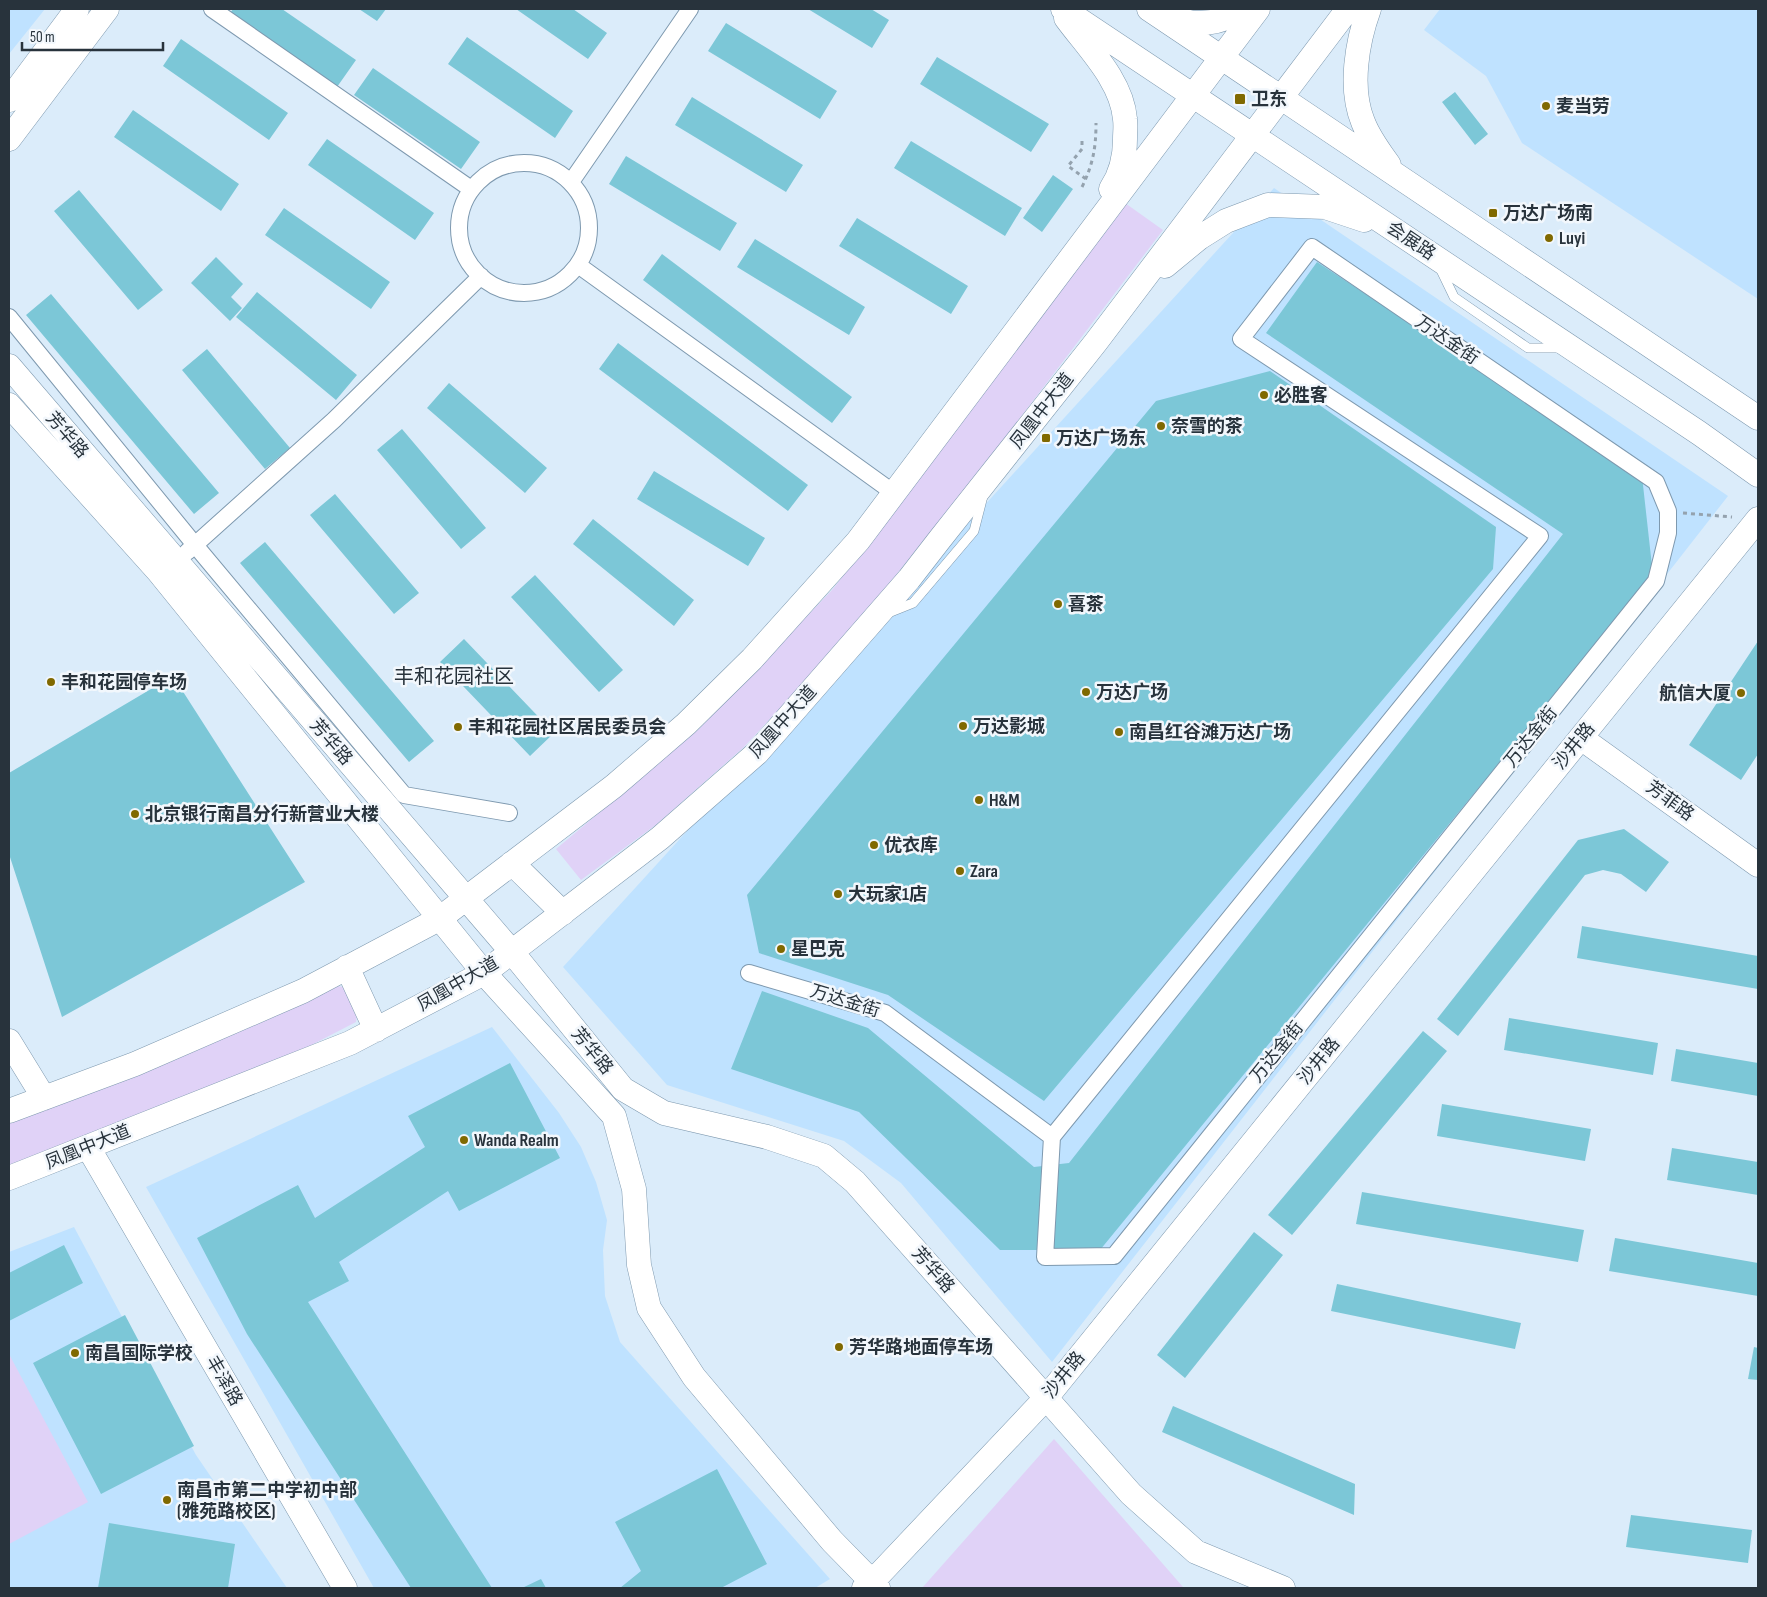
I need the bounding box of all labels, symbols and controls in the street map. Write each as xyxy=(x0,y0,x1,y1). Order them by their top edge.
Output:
scale bar xyxy=(22,20,164,52)
text: 50 m xyxy=(30,28,55,47)
place label: 卫东 xyxy=(1251,89,1287,110)
marker: 卫东 xyxy=(1233,92,1247,106)
place label: 麦当劳 xyxy=(1556,96,1610,117)
marker: 麦当劳 xyxy=(1540,100,1552,112)
place label: 万达广场南 xyxy=(1503,203,1593,224)
marker: 万达广场南 xyxy=(1487,207,1499,219)
street label: 会展路 xyxy=(1383,217,1439,265)
place label: Luyi xyxy=(1559,228,1585,249)
marker: Luyi xyxy=(1543,232,1555,244)
street label: 万达金街 xyxy=(1411,311,1483,369)
street label: 凤凰中大道 xyxy=(1006,369,1078,453)
place label: 必胜客 xyxy=(1274,385,1328,406)
marker: 必胜客 xyxy=(1258,389,1270,401)
street label: 芳华路 xyxy=(41,408,93,462)
place label: 奈雪的茶 xyxy=(1171,416,1243,437)
marker: 奈雪的茶 xyxy=(1155,420,1167,432)
place label: 万达广场东 xyxy=(1056,428,1146,449)
marker: 万达广场东 xyxy=(1040,432,1052,444)
place label: 喜茶 xyxy=(1068,594,1104,615)
marker: 喜茶 xyxy=(1052,598,1064,610)
district label: 丰和花园社区 xyxy=(394,665,514,689)
place label: 丰和花园停车场 xyxy=(61,672,187,693)
marker: 丰和花园停车场 xyxy=(45,676,57,688)
street label: 凤凰中大道 xyxy=(745,682,821,762)
place label: 万达广场 xyxy=(1096,682,1168,703)
place label: 航信大厦 xyxy=(1659,683,1731,704)
marker: 万达广场 xyxy=(1080,686,1092,698)
marker: 航信大厦 xyxy=(1735,687,1747,699)
street label: 万达金街 xyxy=(1500,702,1562,772)
street label: 芳华路 xyxy=(305,715,357,769)
place label: 万达影城 xyxy=(973,716,1045,737)
place label: 丰和花园社区居民委员会 xyxy=(468,717,666,738)
street label: 沙井路 xyxy=(1549,718,1599,774)
marker: 万达影城 xyxy=(957,720,969,732)
marker: 丰和花园社区居民委员会 xyxy=(452,721,464,733)
place label: 南昌红谷滩万达广场 xyxy=(1129,722,1291,743)
marker: 南昌红谷滩万达广场 xyxy=(1113,726,1125,738)
street label: 芳菲路 xyxy=(1642,777,1698,825)
place label: H&M xyxy=(989,790,1020,811)
marker: H&M xyxy=(973,794,985,806)
place label: 北京银行南昌分行新营业大楼 xyxy=(145,803,379,825)
marker: 北京银行南昌分行新营业大楼 xyxy=(129,808,141,820)
place label: 优衣库 xyxy=(884,835,938,856)
marker: 优衣库 xyxy=(868,839,880,851)
place label: Zara xyxy=(970,861,998,882)
marker: Zara xyxy=(954,865,966,877)
place label: 大玩家1店 xyxy=(848,884,927,905)
marker: 大玩家1店 xyxy=(832,888,844,900)
place label: 星巴克 xyxy=(791,939,845,960)
marker: 星巴克 xyxy=(775,943,787,955)
street label: 凤凰中大道 xyxy=(414,952,502,1016)
street label: 万达金街 xyxy=(808,980,882,1022)
street label: 万达金街 xyxy=(1246,1017,1308,1087)
street label: 芳华路 xyxy=(567,1023,617,1079)
street label: 沙井路 xyxy=(1294,1033,1344,1089)
street label: 凤凰中大道 xyxy=(42,1120,134,1174)
place label: Wanda Realm xyxy=(474,1130,559,1151)
marker: Wanda Realm xyxy=(458,1134,470,1146)
street label: 芳华路 xyxy=(907,1243,959,1297)
place label: 芳华路地面停车场 xyxy=(849,1337,993,1358)
marker: 芳华路地面停车场 xyxy=(833,1341,845,1353)
place label: 南昌国际学校 xyxy=(85,1343,193,1364)
marker: 南昌国际学校 xyxy=(69,1347,81,1359)
street label: 沙井路 xyxy=(1039,1347,1089,1403)
street label: 丰泽路 xyxy=(201,1352,247,1410)
place label: 南昌市第二中学初中部 (雅苑路校区) xyxy=(177,1480,357,1522)
marker: 南昌市第二中学初中部 (雅苑路校区) xyxy=(161,1494,173,1506)

